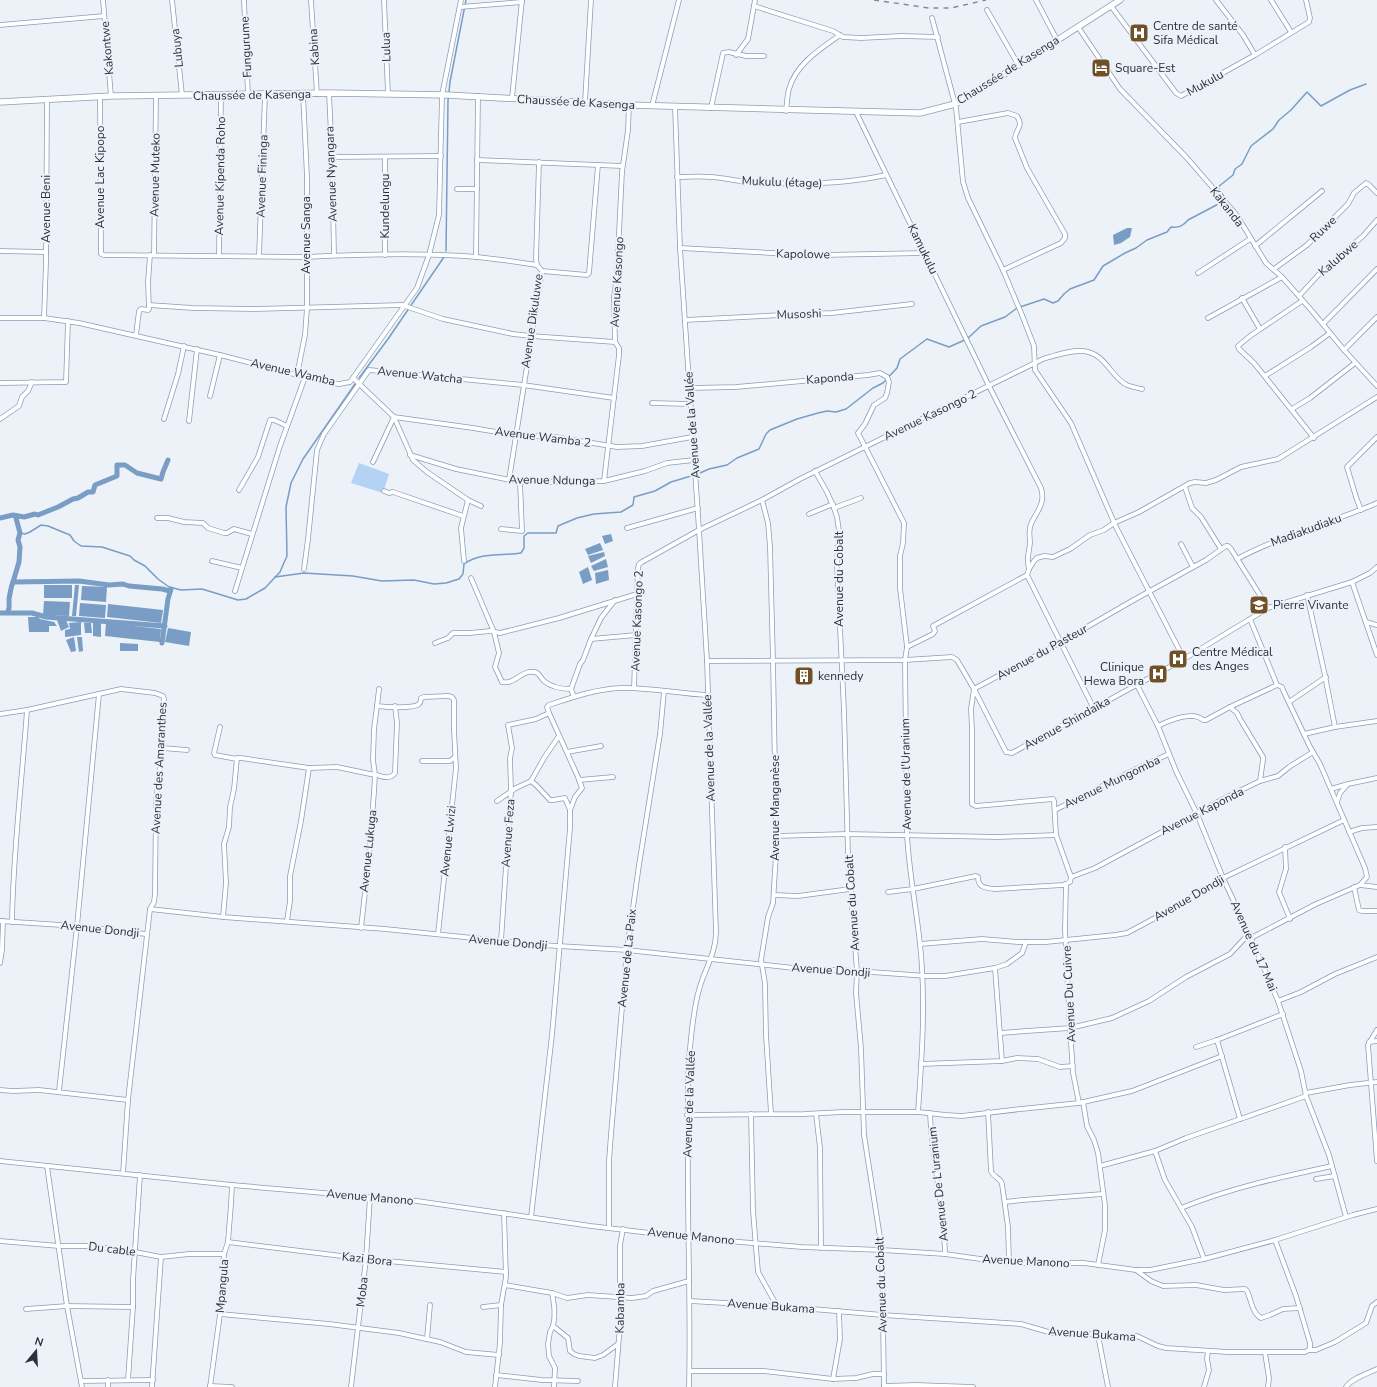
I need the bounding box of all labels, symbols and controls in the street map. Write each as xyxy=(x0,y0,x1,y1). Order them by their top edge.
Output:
street label: Fungurume xyxy=(236,16,256,78)
place label: Centre de santé Sifa Médical xyxy=(1153,18,1238,48)
street label: Kakontwe xyxy=(97,20,117,76)
hospital icon: Centre de santé Sifa Médical xyxy=(1128,22,1150,44)
street label: Lubuya xyxy=(167,28,187,68)
street label: Kabina xyxy=(305,28,323,66)
street label: Lulua xyxy=(377,32,395,62)
street label: Chaussée de Kasenga xyxy=(954,32,1062,108)
hotel icon: Square-Est xyxy=(1090,57,1112,79)
place label: Square-Est xyxy=(1115,60,1176,76)
street label: Mukulu xyxy=(1184,66,1226,100)
street label: Chaussée de Kasenga xyxy=(193,86,311,104)
street label: Chaussée de Kasenga xyxy=(517,91,635,113)
street label: Avenue Kipenda Roho xyxy=(211,116,229,236)
street label: Avenue Lac Kipopo xyxy=(92,125,108,229)
street label: Avenue Nyangara xyxy=(321,126,341,222)
street label: Avenue Muteko xyxy=(146,133,164,217)
street label: Avenue Fininga xyxy=(253,134,271,218)
street label: Kundelungu xyxy=(377,173,393,239)
street label: Mukulu (étage) xyxy=(741,173,823,191)
street label: Avenue Beni xyxy=(38,175,54,243)
street label: Kakanda xyxy=(1206,184,1248,230)
street label: Avenue Sanga xyxy=(298,196,314,274)
street label: Ruwe xyxy=(1306,212,1340,246)
street label: Kamukulu xyxy=(904,221,942,277)
street label: Avenue Kasongo xyxy=(607,236,627,328)
street label: Kalubwe xyxy=(1315,236,1361,280)
street label: Kapolowe xyxy=(776,246,830,262)
street label: Avenue Dikuluwe xyxy=(517,273,547,369)
street label: Musoshi xyxy=(776,305,822,323)
street label: Avenue Wamba xyxy=(249,354,337,390)
street label: Avenue Watcha xyxy=(377,363,463,387)
street label: Kaponda xyxy=(806,368,854,388)
street label: Avenue de la Vallée xyxy=(680,371,704,479)
street label: Avenue Kasongo 2 xyxy=(881,386,979,444)
street label: Avenue Wamba 2 xyxy=(494,423,592,451)
street label: Avenue Ndunga xyxy=(508,471,596,489)
street label: Madiakudiaku xyxy=(1268,510,1344,550)
street label: Avenue du Cobalt xyxy=(831,530,847,627)
street label: Avenue Kasongo 2 xyxy=(627,570,647,672)
school or university icon: Pierre Vivante xyxy=(1248,594,1270,616)
place label: Pierre Vivante xyxy=(1273,597,1349,613)
street label: Avenue du Pasteur xyxy=(994,620,1091,684)
place label: Centre Médical des Anges xyxy=(1192,644,1273,674)
hospital icon: Centre Médical des Anges xyxy=(1167,648,1189,670)
place label: Clinique Hewa Bora xyxy=(1084,659,1144,689)
hospital icon: Clinique Hewa Bora xyxy=(1147,663,1169,685)
building icon: kennedy xyxy=(793,665,815,687)
place label: kennedy xyxy=(818,668,864,684)
street label: Avenue Shindaïka xyxy=(1021,693,1113,753)
street label: Avenue de la Vallée xyxy=(699,694,719,802)
street label: Avenue des Amaranthes xyxy=(148,701,170,834)
street label: Avenue de l'Uranium xyxy=(897,718,915,830)
street label: Avenue Mungomba xyxy=(1061,752,1163,812)
street label: Avenue Manganèse xyxy=(767,755,783,861)
street label: Avenue Kaponda xyxy=(1158,783,1246,839)
street label: Avenue Feza xyxy=(498,798,518,868)
street label: Avenue Lwizi xyxy=(436,805,460,877)
street label: Avenue Lukuga xyxy=(356,809,380,893)
street label: Avenue du Cobalt xyxy=(841,854,863,951)
street label: Avenue Dondji xyxy=(1151,871,1227,925)
street label: Avenue du 17 Mai xyxy=(1227,898,1281,994)
street label: Avenue de La Paix xyxy=(614,907,640,1008)
street label: Avenue Dondji xyxy=(60,917,140,941)
street label: Avenue Dondji xyxy=(468,931,548,953)
street label: Avenue Du Cuivre xyxy=(1058,945,1080,1043)
street label: Avenue Dondji xyxy=(791,959,871,981)
street label: Avenue de la Vallée xyxy=(679,1050,699,1158)
street label: Avenue De L'uranium xyxy=(924,1126,952,1242)
street label: Avenue Manono xyxy=(326,1185,415,1209)
street label: Avenue Manono xyxy=(647,1223,736,1249)
street label: Avenue du Cobalt xyxy=(871,1236,891,1333)
street label: Du cable xyxy=(87,1238,137,1260)
street label: Kazi Bora xyxy=(341,1248,393,1270)
street label: Avenue Manono xyxy=(982,1251,1070,1271)
street label: Mpangula xyxy=(212,1258,232,1314)
street label: Moba xyxy=(352,1276,372,1308)
street label: Kabamba xyxy=(612,1282,628,1334)
street label: Avenue Bukama xyxy=(727,1295,815,1317)
street label: Avenue Bukama xyxy=(1048,1323,1136,1345)
north arrow xyxy=(16,1331,56,1371)
text: N xyxy=(33,1334,45,1350)

